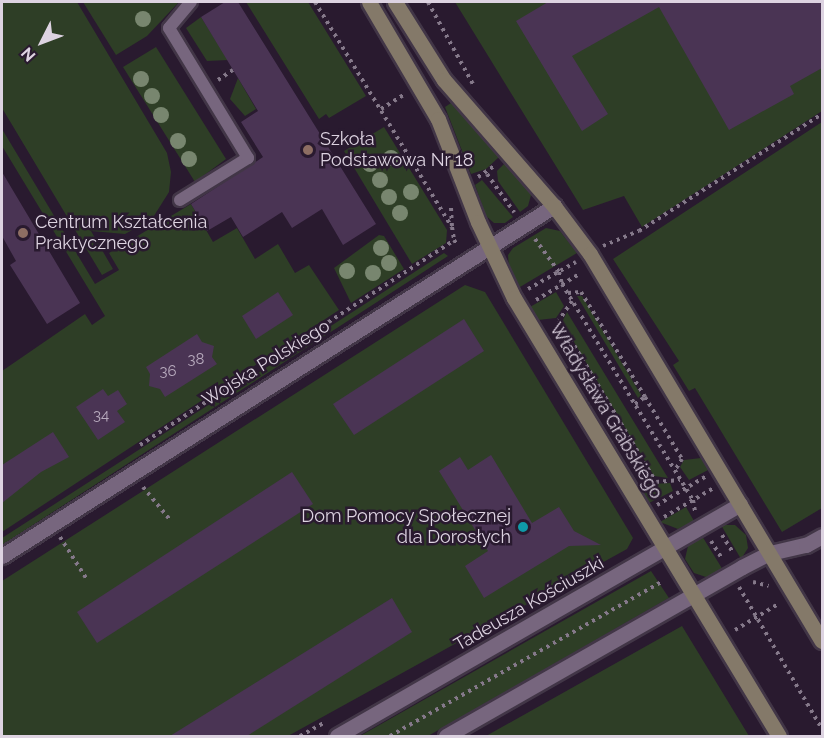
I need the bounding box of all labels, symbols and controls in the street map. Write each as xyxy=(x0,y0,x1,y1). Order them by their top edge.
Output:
north arrow xyxy=(12,12,72,72)
text: N xyxy=(17,43,39,65)
place label: Szkoła Podstawowa Nr 18 xyxy=(320,129,474,172)
marker: Szkoła Podstawowa Nr 18 xyxy=(301,143,315,157)
place label: Centrum Kształcenia Praktycznego xyxy=(35,212,207,254)
marker: Centrum Kształcenia Praktycznego xyxy=(16,226,30,240)
street label: Wojska Polskiego xyxy=(198,315,334,411)
street label: Władysława Grabskiego xyxy=(545,319,667,503)
house number: 38 xyxy=(188,351,204,369)
house number: 36 xyxy=(159,363,177,381)
house number: 34 xyxy=(93,407,109,425)
place label: Dom Pomocy Społecznej dla Dorosłych xyxy=(301,506,511,548)
marker: Dom Pomocy Społecznej dla Dorosłych xyxy=(516,520,530,534)
street label: Tadeusza Kościuszki xyxy=(450,552,608,656)

